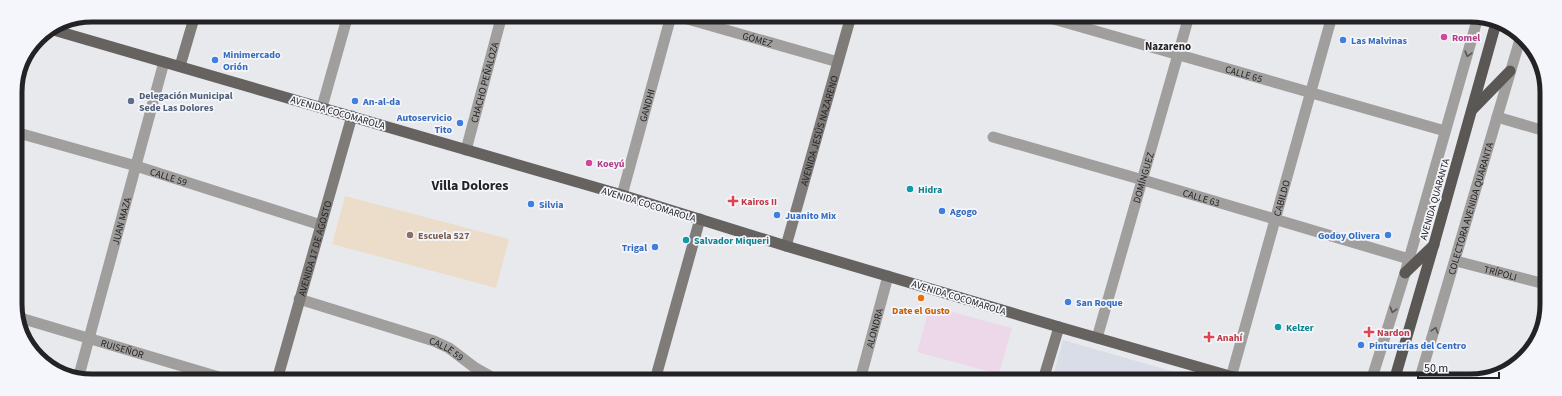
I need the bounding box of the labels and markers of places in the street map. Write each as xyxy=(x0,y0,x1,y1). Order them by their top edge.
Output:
place label: Romel xyxy=(1452,31,1480,45)
marker: Romel xyxy=(1439,32,1449,42)
place label: Las Malvinas xyxy=(1351,34,1408,48)
marker: Las Malvinas xyxy=(1338,35,1348,45)
place label: Minimercado Orión xyxy=(223,48,281,74)
marker: Minimercado Orión xyxy=(210,55,220,65)
place label: Delegación Municipal Sede Las Dolores xyxy=(139,89,233,115)
place label: An-al-da xyxy=(362,95,400,109)
marker: Delegación Municipal Sede Las Dolores xyxy=(126,96,136,106)
marker: An-al-da xyxy=(350,96,360,106)
place label: Autoservicio Tito xyxy=(396,111,452,137)
marker: Autoservicio Tito xyxy=(455,118,465,128)
place label: Koeyú xyxy=(597,157,625,171)
marker: Koeyú xyxy=(584,158,594,168)
place label: Hidra xyxy=(918,183,942,197)
marker: Hidra xyxy=(905,184,915,194)
place label: Kairos II xyxy=(741,195,777,209)
marker: Kairos II xyxy=(728,196,738,206)
place label: Silvia xyxy=(539,198,563,212)
marker: Silvia xyxy=(526,199,536,209)
place label: Agogo xyxy=(949,205,978,219)
marker: Agogo xyxy=(937,206,947,216)
place label: Juanito Mix xyxy=(785,209,836,223)
marker: Juanito Mix xyxy=(772,210,782,220)
place label: Escuela 527 xyxy=(418,229,469,243)
place label: Godoy Olivera xyxy=(1318,229,1380,243)
marker: Escuela 527 xyxy=(405,230,415,240)
marker: Godoy Olivera xyxy=(1383,230,1393,240)
place label: Salvador Miqueri xyxy=(694,234,769,248)
marker: Salvador Miqueri xyxy=(681,235,691,245)
place label: Trigal xyxy=(622,241,647,255)
marker: Trigal xyxy=(650,242,660,252)
marker: Date el Gusto xyxy=(916,293,926,303)
place label: San Roque xyxy=(1076,296,1123,310)
marker: San Roque xyxy=(1063,297,1073,307)
place label: Date el Gusto xyxy=(892,304,950,318)
place label: Kelzer xyxy=(1286,321,1314,335)
marker: Kelzer xyxy=(1273,322,1283,332)
place label: Nardon xyxy=(1377,326,1410,340)
marker: Nardon xyxy=(1364,327,1374,337)
place label: Anahí xyxy=(1216,331,1243,345)
marker: Anahí xyxy=(1204,332,1214,342)
place label: Pinturerías del Centro xyxy=(1369,339,1467,353)
marker: Pinturerías del Centro xyxy=(1356,340,1366,350)

